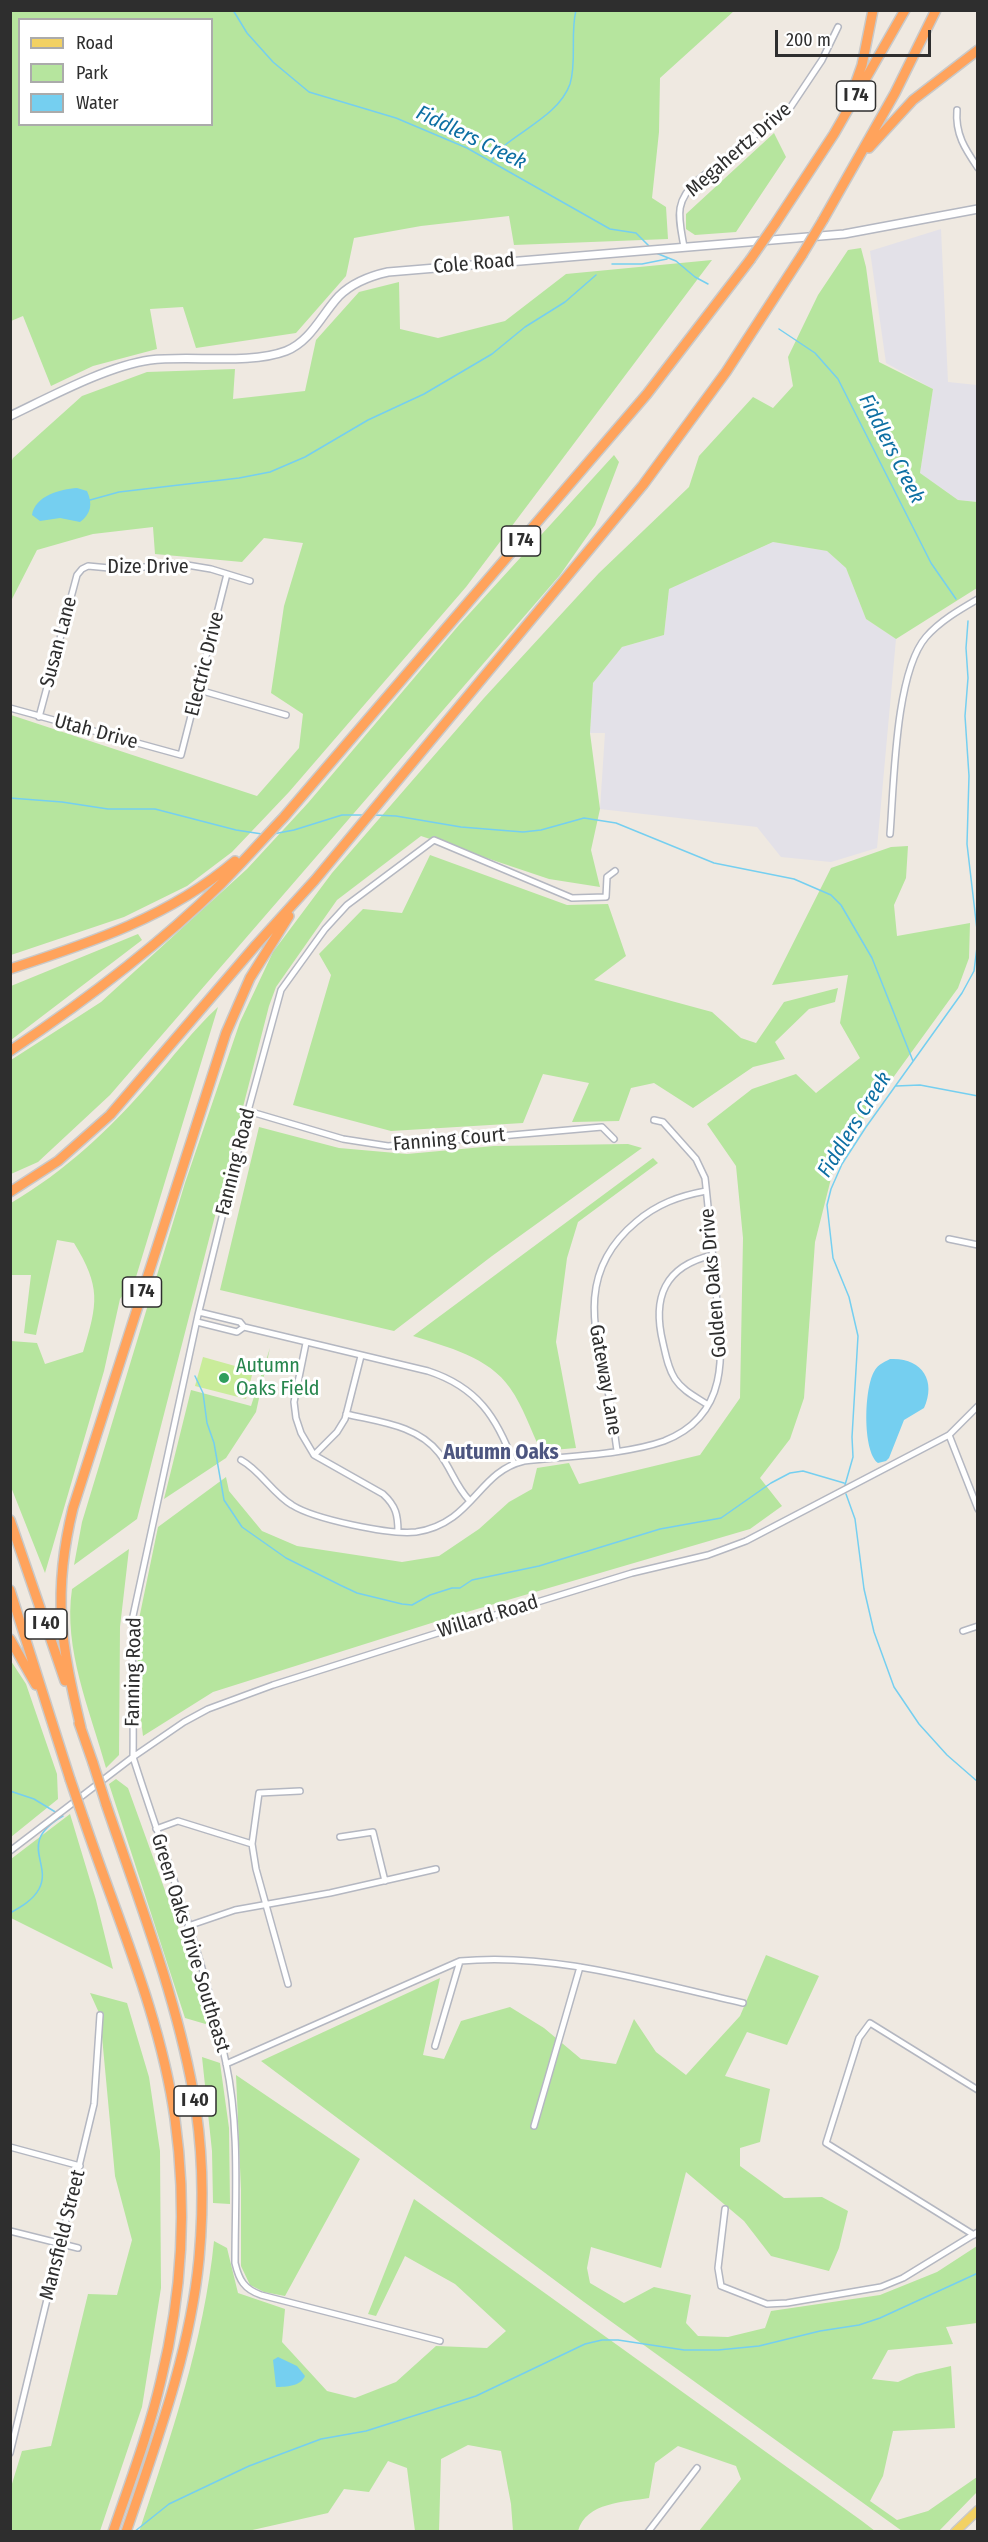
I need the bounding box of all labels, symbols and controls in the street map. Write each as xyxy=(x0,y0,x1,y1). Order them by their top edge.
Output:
legend xyxy=(18,18,213,126)
scale bar xyxy=(778,18,934,56)
text: 200 m xyxy=(786,29,831,51)
text: Road xyxy=(76,32,113,54)
text: Park xyxy=(76,62,108,84)
road number: I 74 xyxy=(836,81,876,111)
text: Water xyxy=(76,92,119,114)
street label: Megahertz Drive xyxy=(681,98,797,202)
water label: Fiddlers Creek xyxy=(412,101,530,175)
street label: Cole Road xyxy=(432,248,516,280)
water label: Fiddlers Creek xyxy=(853,390,929,508)
road number: I 74 xyxy=(502,526,540,556)
street label: Dize Drive xyxy=(107,555,189,579)
street label: Susan Lane xyxy=(35,594,83,690)
street label: Electric Drive xyxy=(180,609,230,719)
street label: Utah Drive xyxy=(52,709,140,755)
water label: Fiddlers Creek xyxy=(813,1068,897,1182)
street label: Fanning Road xyxy=(211,1106,261,1218)
street label: Fanning Court xyxy=(392,1123,506,1157)
street label: Golden Oaks Drive xyxy=(696,1207,732,1359)
road number: I 74 xyxy=(122,1277,162,1307)
street label: Gateway Lane xyxy=(583,1323,627,1437)
place label: Autumn Oaks Field xyxy=(236,1354,320,1401)
marker: Autumn Oaks Field xyxy=(217,1371,231,1385)
district label: Autumn Oaks xyxy=(443,1440,559,1466)
street label: Willard Road xyxy=(435,1590,541,1644)
road number: I 40 xyxy=(25,1609,67,1639)
street label: Fanning Road xyxy=(121,1617,147,1727)
street label: Green Oaks Drive Southeast xyxy=(145,1831,235,2055)
road number: I 40 xyxy=(174,2086,216,2116)
street label: Mansfield Street xyxy=(35,2167,91,2303)

